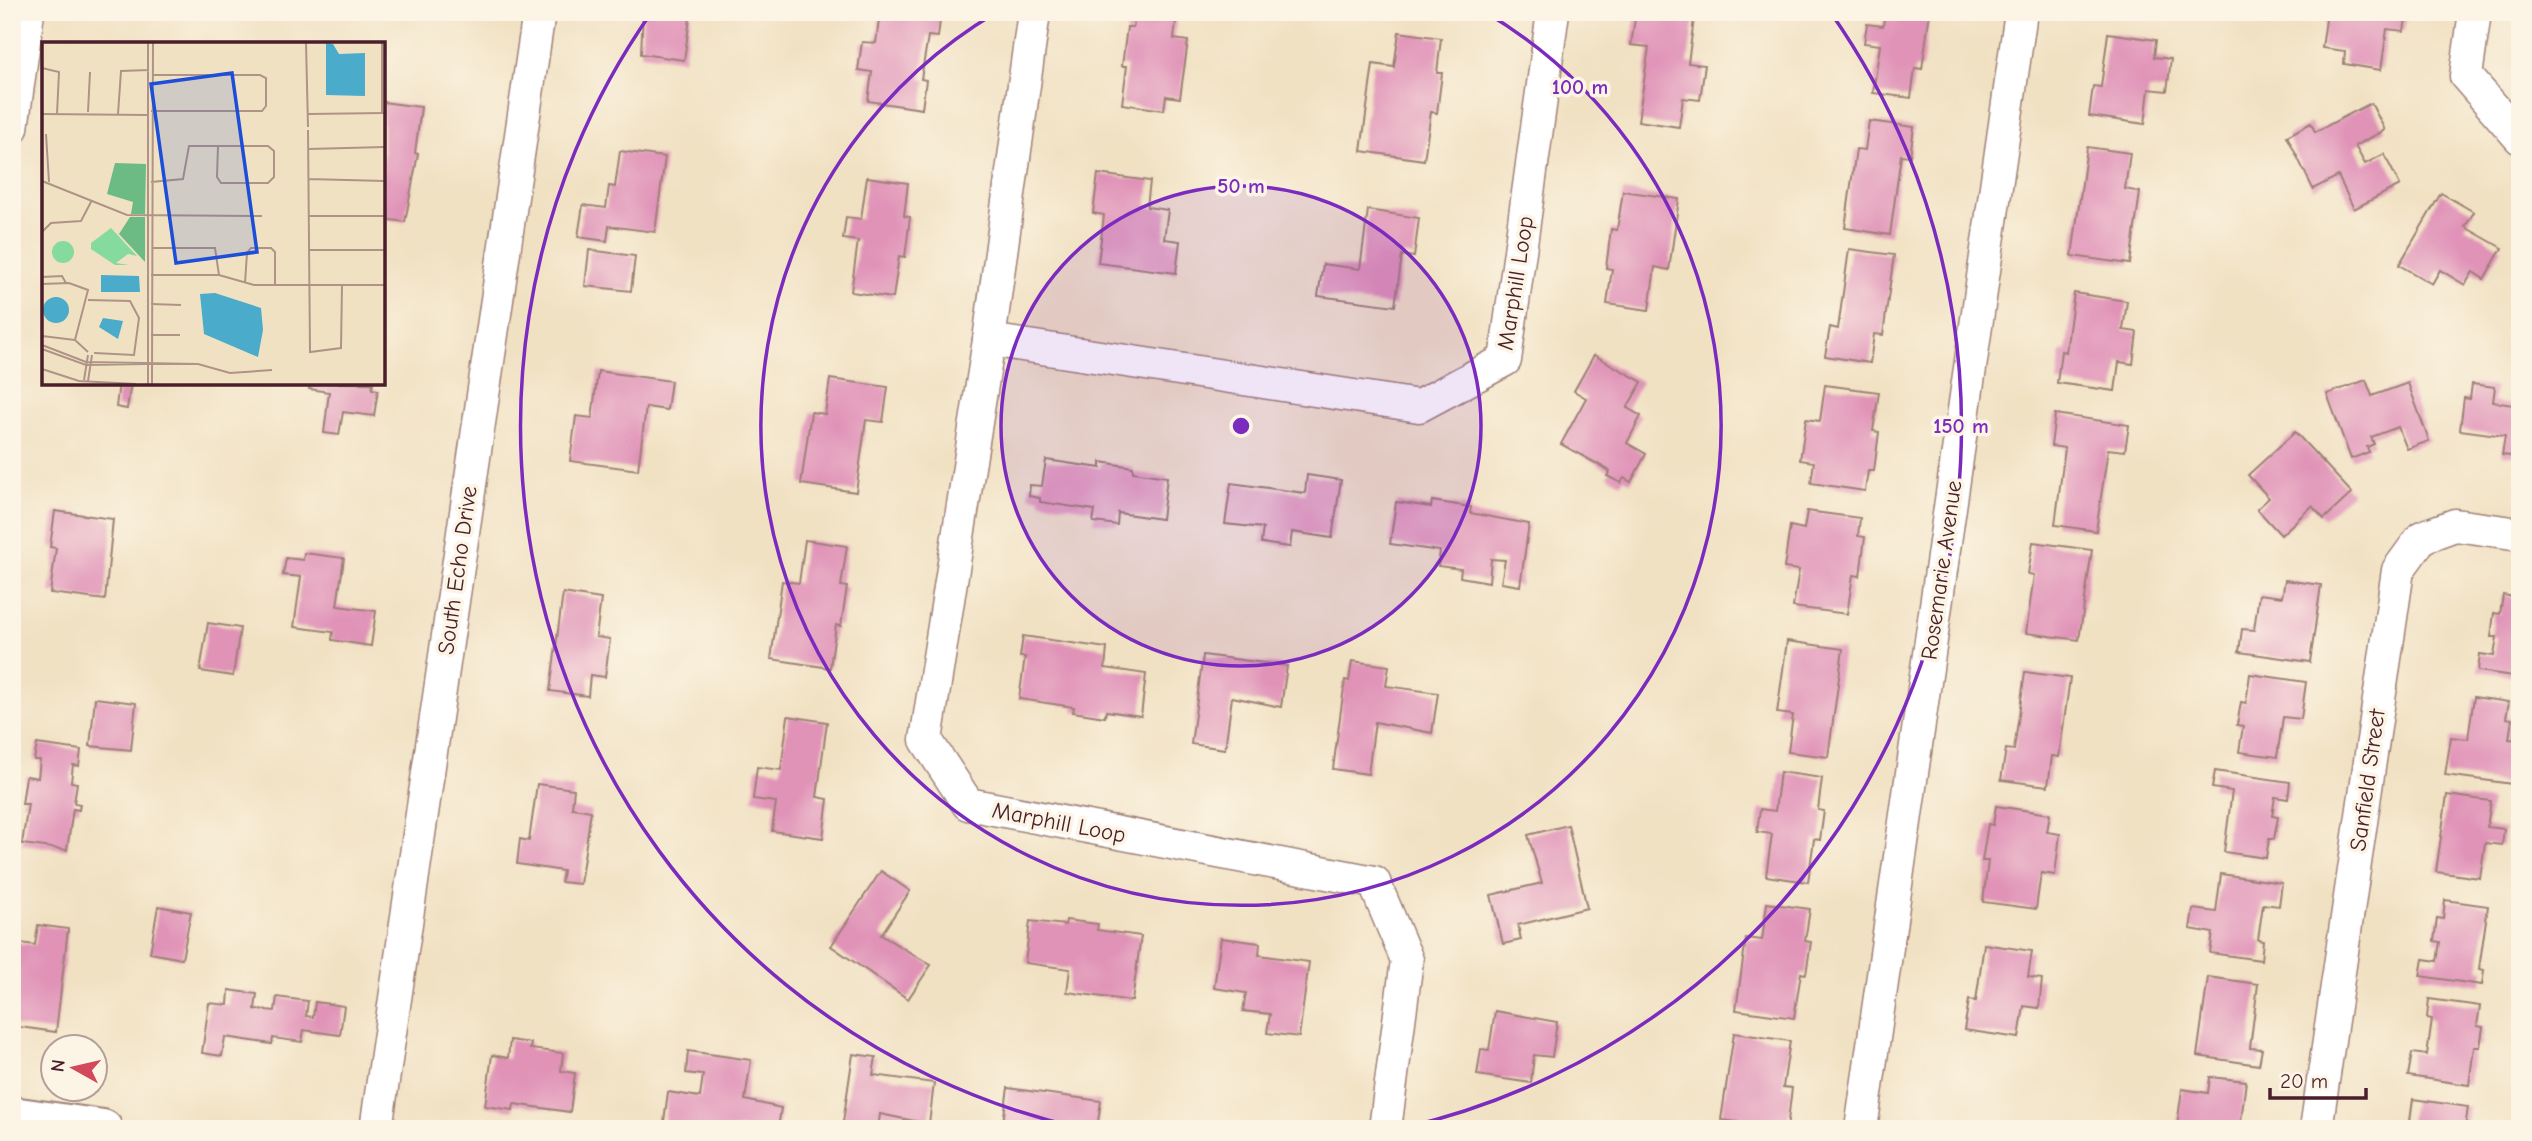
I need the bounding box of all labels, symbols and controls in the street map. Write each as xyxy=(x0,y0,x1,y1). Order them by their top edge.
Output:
inset map xyxy=(42,42,385,385)
text: 100 m xyxy=(1552,75,1608,99)
text: 50 m xyxy=(1217,174,1265,198)
street label: Marphill Loop xyxy=(1492,214,1539,352)
centre of rings xyxy=(1229,414,1253,438)
text: 150 m xyxy=(1933,414,1989,438)
street label: Rosemarie Avenue xyxy=(1916,479,1967,662)
street label: South Echo Drive xyxy=(432,484,483,656)
street label: Sanfield Street xyxy=(2344,706,2391,853)
street label: Marphill Loop xyxy=(990,796,1128,849)
north arrow xyxy=(38,1032,108,1102)
scale bar xyxy=(2270,1057,2366,1101)
text: N xyxy=(46,1058,70,1073)
text: 20 m xyxy=(2280,1069,2328,1093)

